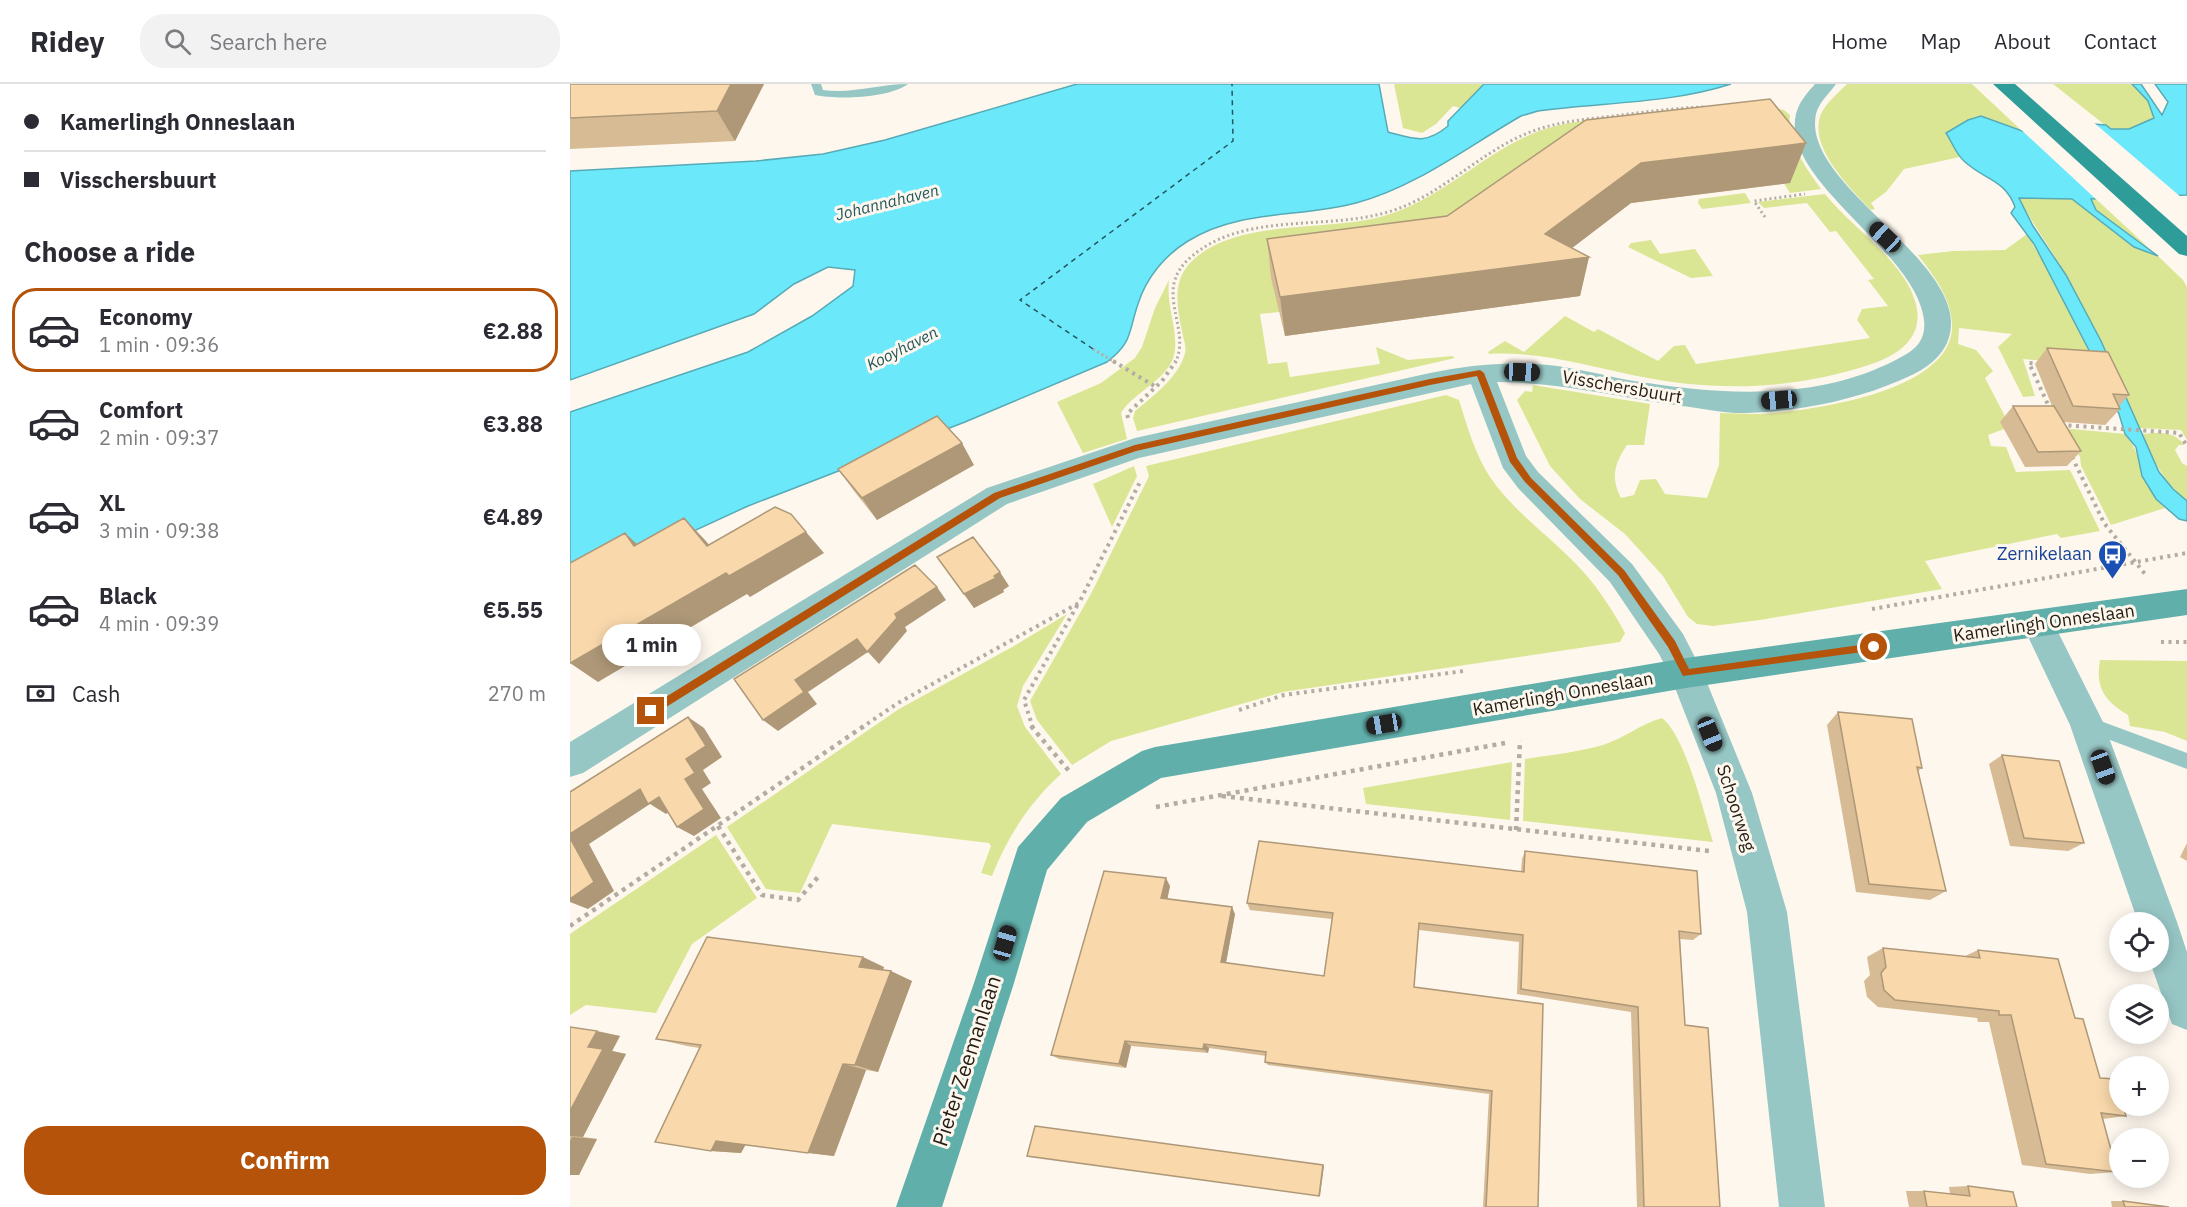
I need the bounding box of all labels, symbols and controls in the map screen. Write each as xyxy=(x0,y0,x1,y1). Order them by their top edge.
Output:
search box xyxy=(140,14,560,68)
text: Ridey xyxy=(30,23,104,60)
icon: search xyxy=(161,25,194,58)
text: Search here xyxy=(209,27,327,56)
text: Home xyxy=(1831,27,1888,55)
text: Map xyxy=(1921,27,1961,55)
text: About xyxy=(1994,27,2051,55)
text: Contact xyxy=(2084,27,2157,55)
text: Kamerlingh Onneslaan xyxy=(60,107,295,136)
text: Visschersbuurt xyxy=(60,165,216,194)
water label: Johannahaven xyxy=(833,180,941,224)
car xyxy=(1866,218,1904,256)
text: Choose a ride xyxy=(24,234,195,269)
text: Economy xyxy=(99,302,193,331)
icon: car xyxy=(27,303,81,357)
text: €2.88 xyxy=(483,316,543,345)
water label: Kooyhaven xyxy=(863,322,941,374)
text: 1 min · 09:36 xyxy=(99,331,219,358)
car xyxy=(1504,362,1540,382)
street label: Visschersbuurt xyxy=(1560,365,1684,408)
car xyxy=(1760,389,1798,411)
text: Comfort xyxy=(99,395,183,424)
icon: car xyxy=(27,396,81,450)
text: €3.88 xyxy=(483,409,543,438)
text: 2 min · 09:37 xyxy=(99,424,219,451)
text: XL xyxy=(99,488,125,517)
icon: car xyxy=(27,489,81,543)
text: €4.89 xyxy=(483,502,543,531)
text: 3 min · 09:38 xyxy=(99,517,219,544)
bus stop icon: Zernikelaan xyxy=(2097,538,2129,580)
place label: Zernikelaan xyxy=(1997,542,2092,565)
text: Black xyxy=(99,581,157,610)
icon: car xyxy=(27,582,81,636)
text: €5.55 xyxy=(483,595,543,624)
street label: Kamerlingh Onneslaan xyxy=(1952,598,2136,647)
text: 4 min · 09:39 xyxy=(99,610,219,637)
callout: 1 min xyxy=(602,624,700,666)
text: 1 min xyxy=(625,631,678,658)
route start xyxy=(1860,633,1887,660)
street label: Kamerlingh Onneslaan xyxy=(1471,666,1655,721)
icon: cash xyxy=(24,677,57,710)
text: Cash xyxy=(72,679,121,708)
text: 270 m xyxy=(488,680,546,707)
route end xyxy=(637,697,664,724)
car xyxy=(1365,712,1403,736)
car xyxy=(1695,714,1725,754)
car xyxy=(2088,747,2118,787)
street label: Schoorweg xyxy=(1712,762,1761,855)
map controls xyxy=(2109,912,2169,1188)
button: locate xyxy=(2109,912,2169,972)
car xyxy=(991,923,1019,963)
street label: Pieter Zeemanlaan xyxy=(925,972,1007,1150)
button: layers xyxy=(2109,984,2169,1044)
button: + xyxy=(2109,1056,2169,1116)
button: Confirm xyxy=(24,1126,546,1195)
button: − xyxy=(2109,1128,2169,1188)

